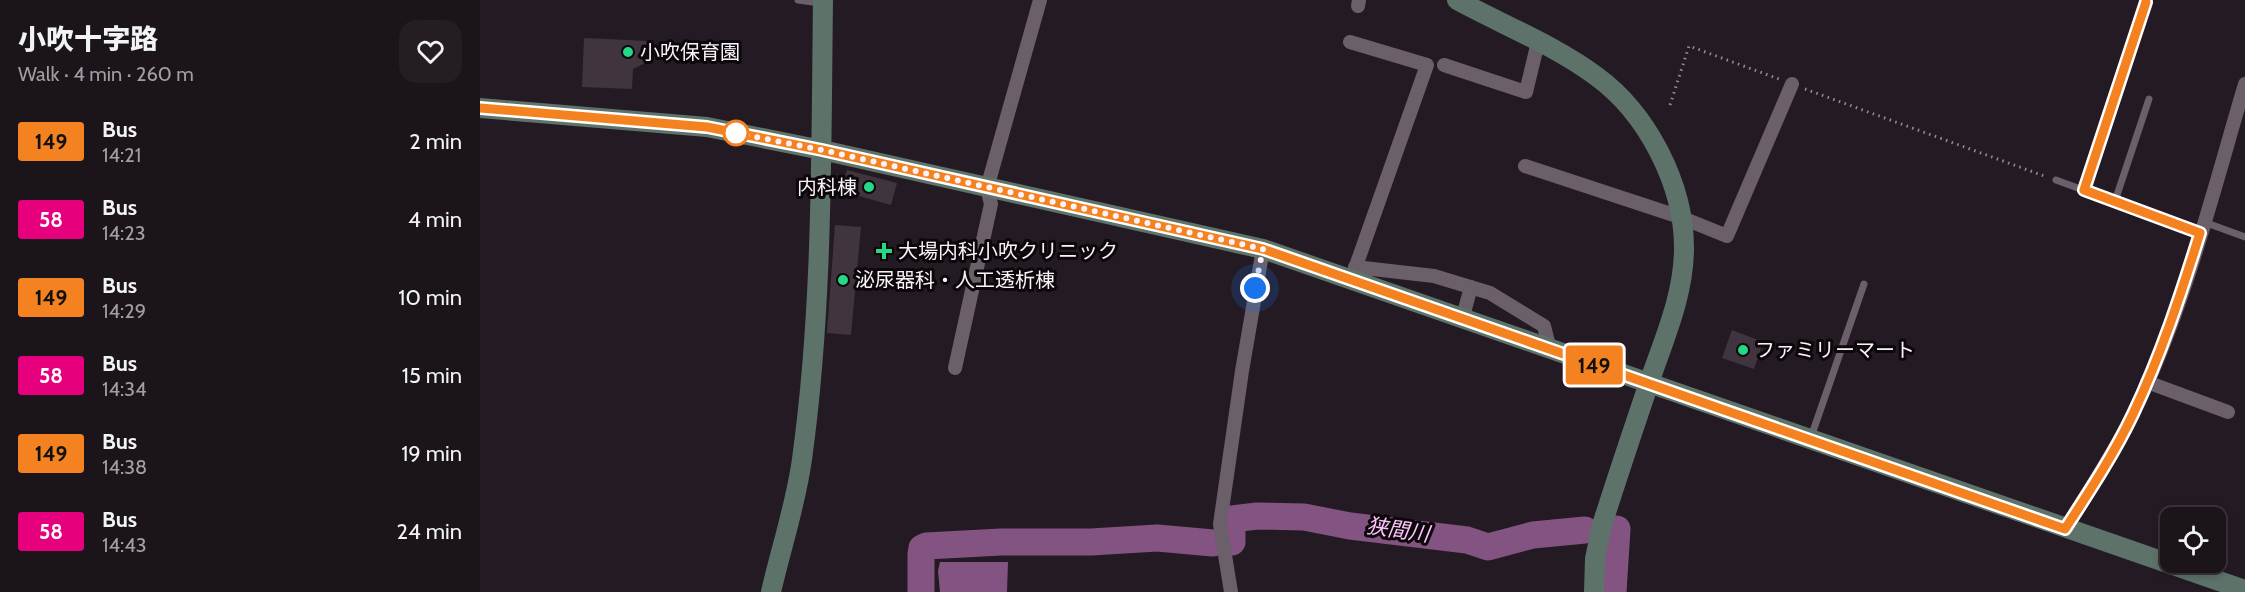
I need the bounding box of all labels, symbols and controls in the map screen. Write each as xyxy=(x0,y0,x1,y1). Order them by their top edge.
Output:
button: heart xyxy=(399,20,462,83)
text: 小吹十字路 xyxy=(18,22,158,56)
place label: 小吹保育園 xyxy=(640,40,740,64)
marker: 小吹保育園 xyxy=(621,45,635,59)
text: Walk · 4 min · 260 m xyxy=(18,62,194,86)
text: Bus xyxy=(102,116,137,143)
unlabelled marker xyxy=(723,120,749,146)
text: 2 min xyxy=(409,128,462,155)
text: 149 xyxy=(35,129,67,154)
text: 14:21 xyxy=(102,143,141,167)
place label: 内科棟 xyxy=(797,175,857,199)
marker: 内科棟 xyxy=(862,180,876,194)
text: Bus xyxy=(102,194,137,221)
text: 4 min xyxy=(408,206,462,233)
text: 58 xyxy=(39,207,63,232)
text: 14:23 xyxy=(102,221,146,245)
place label: 大場内科小吹クリニック xyxy=(898,239,1118,263)
marker: 大場内科小吹クリニック xyxy=(875,242,893,260)
place label: 泌尿器科・人工透析棟 xyxy=(855,268,1055,292)
text: Bus xyxy=(102,272,137,299)
marker: 泌尿器科・人工透析棟 xyxy=(836,273,850,287)
your location xyxy=(1240,273,1270,303)
text: 10 min xyxy=(398,284,462,311)
text: 149 xyxy=(35,285,67,310)
text: 14:29 xyxy=(102,299,146,323)
place label: ファミリーマート xyxy=(1755,338,1915,362)
marker: ファミリーマート xyxy=(1736,343,1750,357)
line badge: 149 xyxy=(1560,346,1628,385)
text: Bus xyxy=(102,350,137,377)
text: 149 xyxy=(1578,353,1610,378)
text: 15 min xyxy=(402,362,462,389)
text: 58 xyxy=(39,363,63,388)
text: 14:34 xyxy=(102,377,147,401)
text: Bus xyxy=(102,428,137,455)
text: 19 min xyxy=(401,440,462,467)
text: 149 xyxy=(35,441,67,466)
text: 14:38 xyxy=(102,455,147,479)
text: Bus xyxy=(102,506,137,533)
map controls xyxy=(2160,507,2226,573)
button: locate xyxy=(2160,507,2226,573)
water label: 狭間川 xyxy=(1365,513,1433,547)
text: 24 min xyxy=(397,518,462,545)
text: 58 xyxy=(39,519,63,544)
text: 14:43 xyxy=(102,533,147,557)

